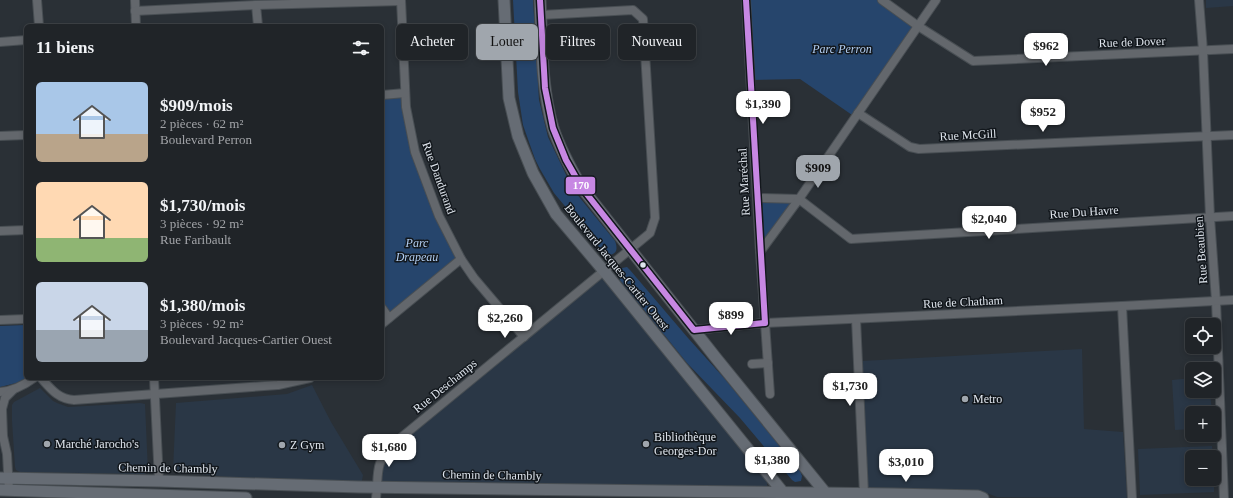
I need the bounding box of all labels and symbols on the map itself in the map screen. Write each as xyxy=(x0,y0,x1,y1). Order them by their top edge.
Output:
pin: $962 xyxy=(1022,33,1070,67)
street label: Rue de Dover xyxy=(1098,34,1166,50)
park label: Parc Perron xyxy=(811,42,872,56)
pin: $1,390 xyxy=(730,91,796,125)
pin: $952 xyxy=(1019,99,1067,133)
street label: Rue McGill xyxy=(939,126,997,143)
street label: Rue Dandurand xyxy=(419,140,459,216)
street label: Rue Maréchal xyxy=(735,147,753,216)
pin: $909 xyxy=(794,155,842,189)
line badge: 170 xyxy=(565,176,596,195)
text: 170 xyxy=(573,179,590,191)
street label: Boulevard Jacques-Cartier Ouest xyxy=(562,201,673,334)
street label: Rue Du Havre xyxy=(1049,203,1119,221)
pin: $2,040 xyxy=(956,206,1022,240)
street label: Rue Beaubien xyxy=(1192,216,1210,284)
park label: Parc Drapeau xyxy=(395,236,438,264)
unlabelled marker xyxy=(638,260,648,270)
street label: Rue de Chatham xyxy=(923,293,1004,311)
pin: $899 xyxy=(707,302,755,336)
pin: $2,260 xyxy=(472,305,538,339)
street label: Rue Deschamps xyxy=(410,356,480,416)
pin: $1,730 xyxy=(817,373,883,407)
place label: Metro xyxy=(973,392,1002,406)
marker: Metro xyxy=(960,394,970,404)
place label: Bibliothèque Georges-Dor xyxy=(654,430,716,458)
pin: $1,680 xyxy=(356,434,422,468)
place label: Marché Jarocho's xyxy=(55,437,139,451)
place label: Z Gym xyxy=(290,438,325,452)
marker: Marché Jarocho's xyxy=(42,439,52,449)
marker: Bibliothèque Georges-Dor xyxy=(641,439,651,449)
marker: Z Gym xyxy=(277,440,287,450)
pin: $1,380 xyxy=(739,447,805,481)
pin: $3,010 xyxy=(873,449,939,483)
street label: Chemin de Chambly xyxy=(118,460,218,476)
street label: Chemin de Chambly xyxy=(442,467,542,483)

